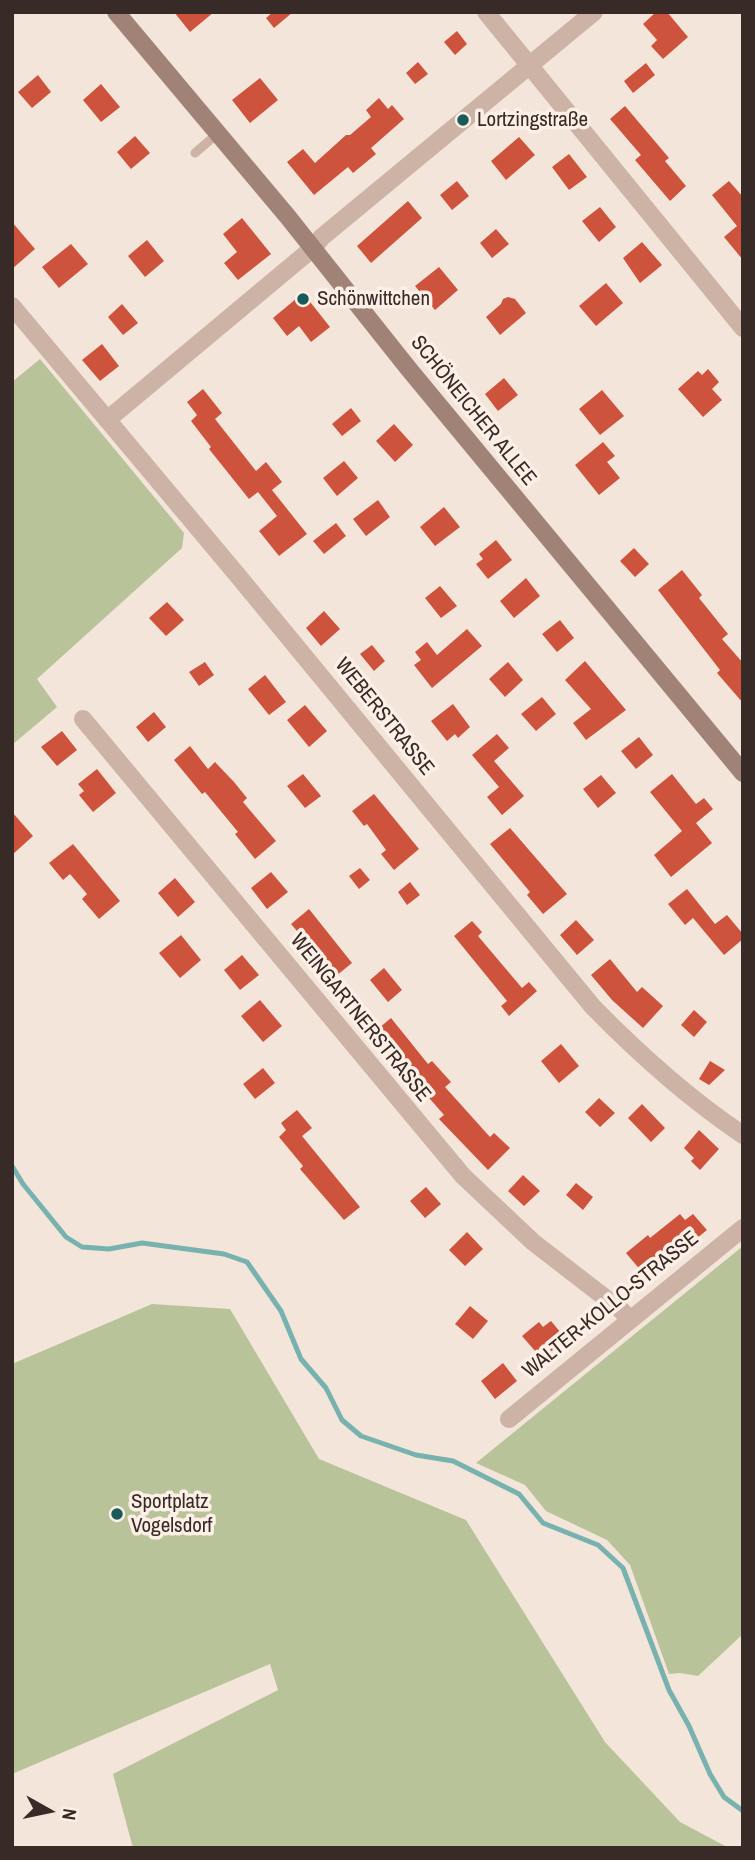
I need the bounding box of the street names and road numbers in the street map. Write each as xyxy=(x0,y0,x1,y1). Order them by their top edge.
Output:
street label: SCHÖNEICHER ALLEE xyxy=(405,331,541,491)
street label: WEBERSTRASSE xyxy=(329,653,439,781)
street label: WEINGARTNERSTRASSE xyxy=(284,929,436,1107)
street label: WALTER-KOLLO-STRASSE xyxy=(518,1226,704,1384)

